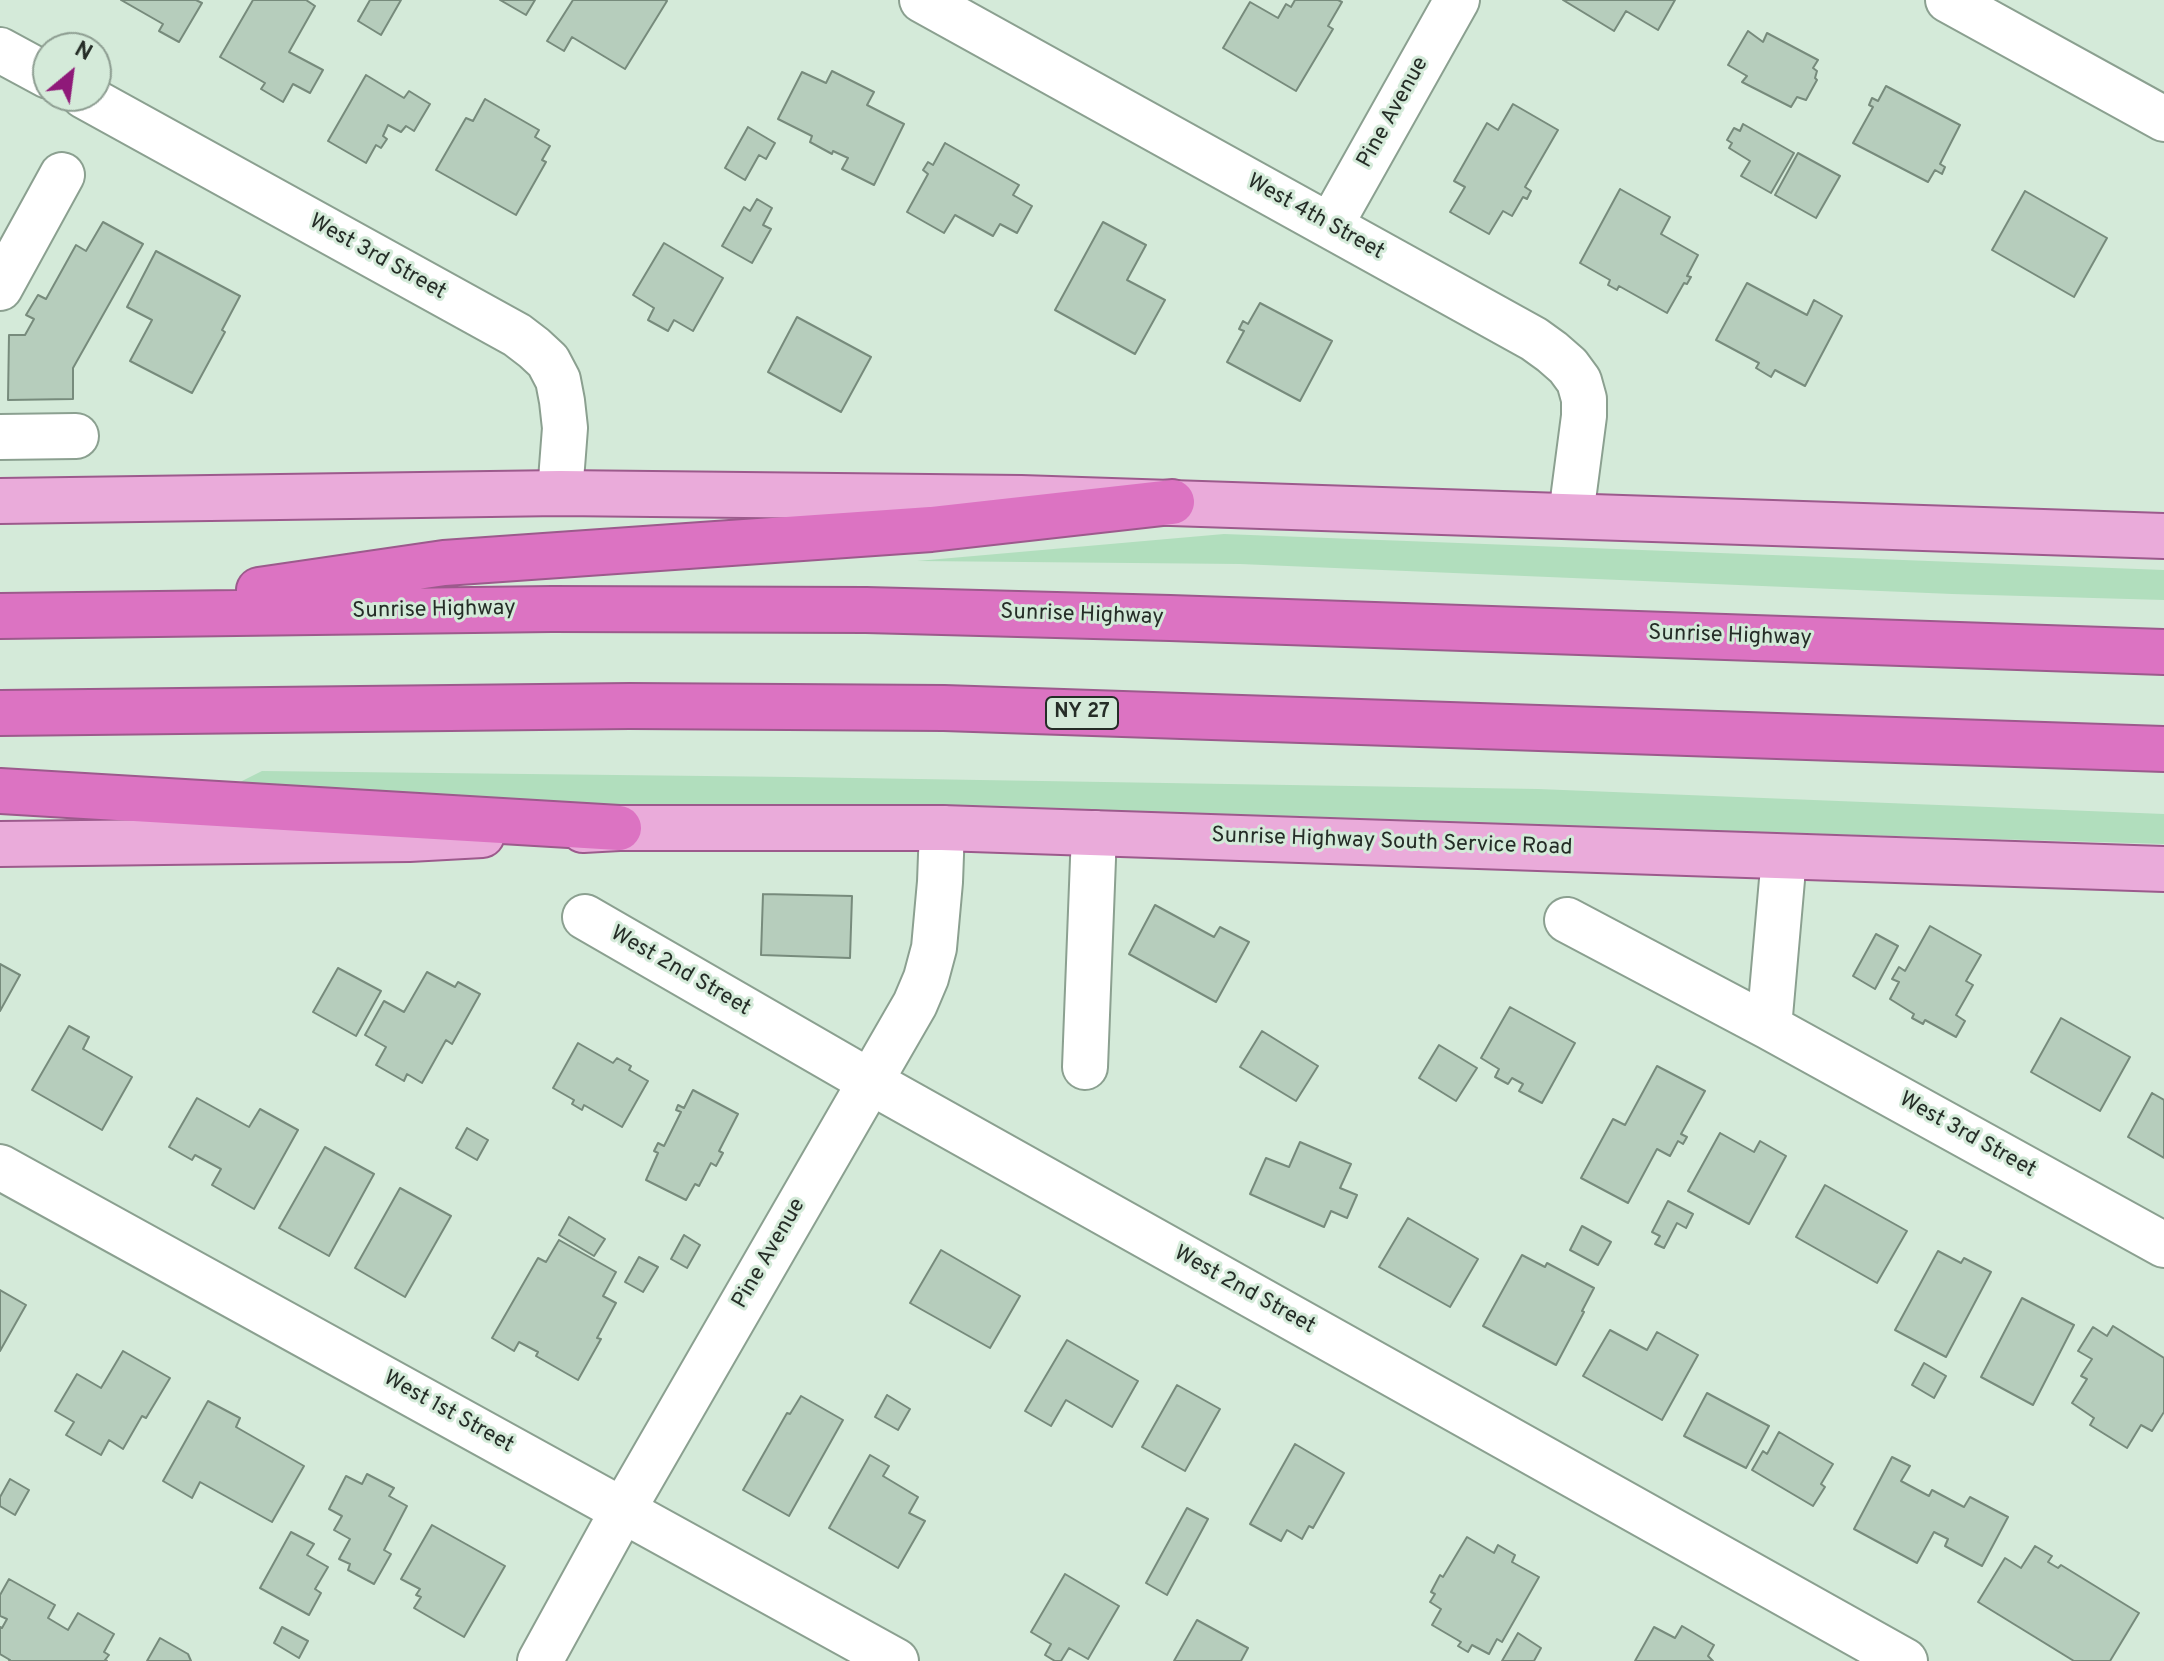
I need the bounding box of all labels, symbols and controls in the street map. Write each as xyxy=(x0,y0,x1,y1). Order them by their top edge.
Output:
north arrow xyxy=(32,32,112,112)
text: N xyxy=(69,37,96,68)
street label: Pine Avenue xyxy=(1353,53,1435,173)
street label: West 4th Street xyxy=(1242,169,1388,267)
street label: West 3rd Street xyxy=(304,209,450,307)
street label: Sunrise Highway xyxy=(352,596,516,626)
street label: Sunrise Highway xyxy=(1000,600,1164,632)
street label: Sunrise Highway xyxy=(1648,621,1812,653)
road number: NY 27 xyxy=(1046,697,1118,729)
street label: Sunrise Highway South Service Road xyxy=(1211,824,1573,862)
street label: West 2nd Street xyxy=(605,921,755,1023)
street label: West 3rd Street xyxy=(1894,1087,2040,1185)
street label: Pine Avenue xyxy=(728,1194,812,1314)
street label: West 2nd Street xyxy=(1169,1241,1319,1341)
street label: West 1st Street xyxy=(378,1366,518,1460)

